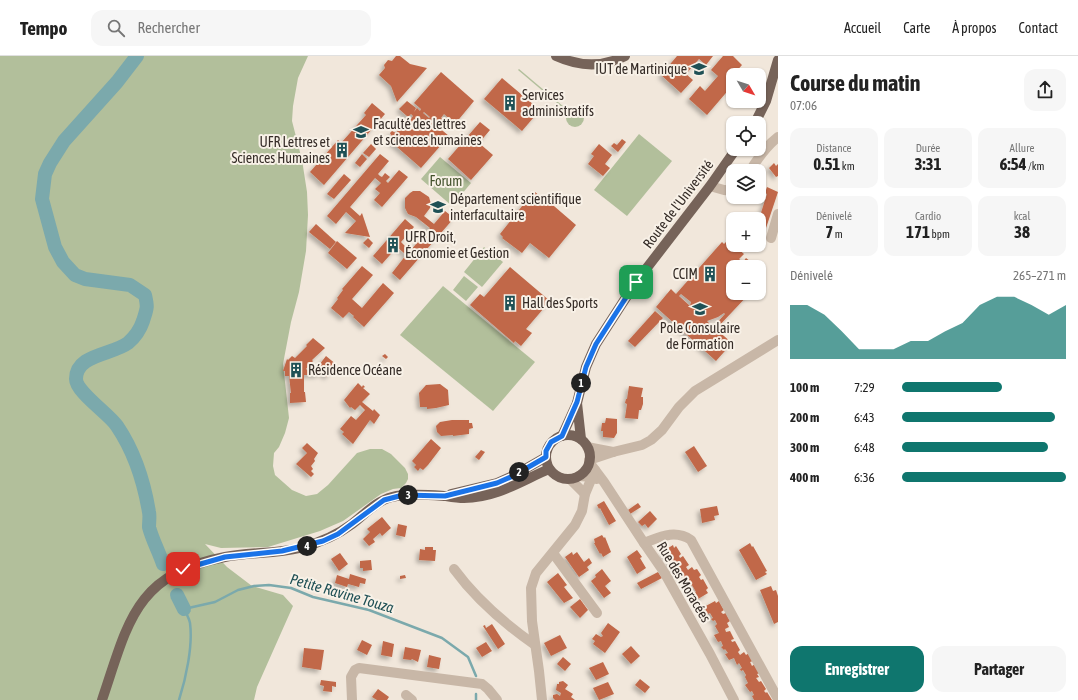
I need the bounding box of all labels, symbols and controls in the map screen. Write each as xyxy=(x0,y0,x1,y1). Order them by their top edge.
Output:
search box xyxy=(91,10,371,46)
text: Tempo xyxy=(20,17,67,39)
icon: search xyxy=(105,17,127,39)
text: Rechercher xyxy=(137,19,200,36)
text: Accueil xyxy=(844,20,881,36)
text: Carte xyxy=(903,20,930,36)
text: À propos xyxy=(952,20,997,36)
text: Contact xyxy=(1019,20,1058,36)
school or university icon: IUT de Martinique xyxy=(690,60,708,78)
place label: IUT de Martinique xyxy=(595,61,687,77)
north arrow xyxy=(726,68,766,108)
map controls xyxy=(726,68,766,300)
button: share xyxy=(1024,69,1066,111)
text: Course du matin xyxy=(790,70,920,96)
place label: Services administratifs xyxy=(522,87,594,119)
building icon: Services administratifs xyxy=(501,94,519,112)
text: 07:06 xyxy=(790,98,817,113)
place label: Faculté des lettres et sciences humaines xyxy=(373,116,482,148)
button: locate xyxy=(726,116,766,156)
school or university icon: Faculté des lettres et sciences humaines xyxy=(352,123,370,141)
place label: UFR Lettres et Sciences Humaines xyxy=(231,134,330,166)
building icon: UFR Lettres et Sciences Humaines xyxy=(333,141,351,159)
text: Distance xyxy=(816,142,852,154)
text: Durée xyxy=(916,142,940,154)
text: Allure xyxy=(1010,142,1034,154)
text: 0.51 xyxy=(813,154,840,174)
text: 3:31 xyxy=(915,154,942,174)
text: 6:54 xyxy=(1000,154,1027,174)
street label: Route de l'Université xyxy=(640,157,716,251)
text: km xyxy=(840,160,855,172)
text: /km xyxy=(1027,160,1045,172)
button: layers xyxy=(726,164,766,204)
park label: Forum xyxy=(430,173,462,189)
place label: Département scientifique interfacultaire xyxy=(450,191,581,223)
school or university icon: Département scientifique interfacultaire xyxy=(429,198,447,216)
text: Dénivelé xyxy=(816,210,852,222)
text: Cardio xyxy=(915,210,941,222)
text: kcal xyxy=(1014,210,1030,222)
button: + xyxy=(726,212,766,252)
text: 7 xyxy=(825,222,833,242)
text: 171 xyxy=(906,222,930,242)
text: 38 xyxy=(1014,222,1030,242)
text: m xyxy=(833,228,843,240)
text: bpm xyxy=(930,228,950,240)
place label: UFR Droit, Économie et Gestion xyxy=(405,229,509,261)
building icon: UFR Droit, Économie et Gestion xyxy=(384,236,402,254)
button: − xyxy=(726,260,766,300)
pin xyxy=(619,265,653,299)
building icon: CCIM xyxy=(701,265,719,283)
place label: CCIM xyxy=(673,266,698,282)
text: Dénivelé xyxy=(790,268,833,283)
text: 265–271 m xyxy=(1013,268,1066,283)
icon: arrive xyxy=(625,271,647,293)
building icon: Hall des Sports xyxy=(501,294,519,312)
place label: Hall des Sports xyxy=(522,295,598,311)
school or university icon: Pole Consulaire de Formation xyxy=(691,300,709,318)
place label: Pole Consulaire de Formation xyxy=(660,320,740,352)
building icon: Résidence Océane xyxy=(287,361,305,379)
place label: Résidence Océane xyxy=(308,362,402,378)
pin: 1 xyxy=(571,373,591,393)
text: 1 xyxy=(578,377,584,389)
text: 100 m xyxy=(790,380,819,395)
text: 7:29 xyxy=(854,380,875,395)
text: 200 m xyxy=(790,410,819,425)
text: 6:43 xyxy=(854,410,875,425)
text: 300 m xyxy=(790,440,819,455)
text: 6:48 xyxy=(854,440,875,455)
pin: 2 xyxy=(509,462,529,482)
text: 2 xyxy=(516,466,522,478)
text: 400 m xyxy=(790,470,819,485)
text: 6:36 xyxy=(854,470,875,485)
pin: 3 xyxy=(398,485,418,505)
text: 3 xyxy=(405,489,411,501)
pin: 4 xyxy=(297,536,317,556)
street label: Rue des Moracées xyxy=(654,539,714,625)
text: 4 xyxy=(304,540,310,552)
pin xyxy=(166,552,200,586)
icon: check xyxy=(172,558,194,580)
water label: Petite Ravine Touza xyxy=(288,570,396,616)
button: Enregistrer xyxy=(790,646,924,692)
button: Partager xyxy=(932,646,1066,692)

